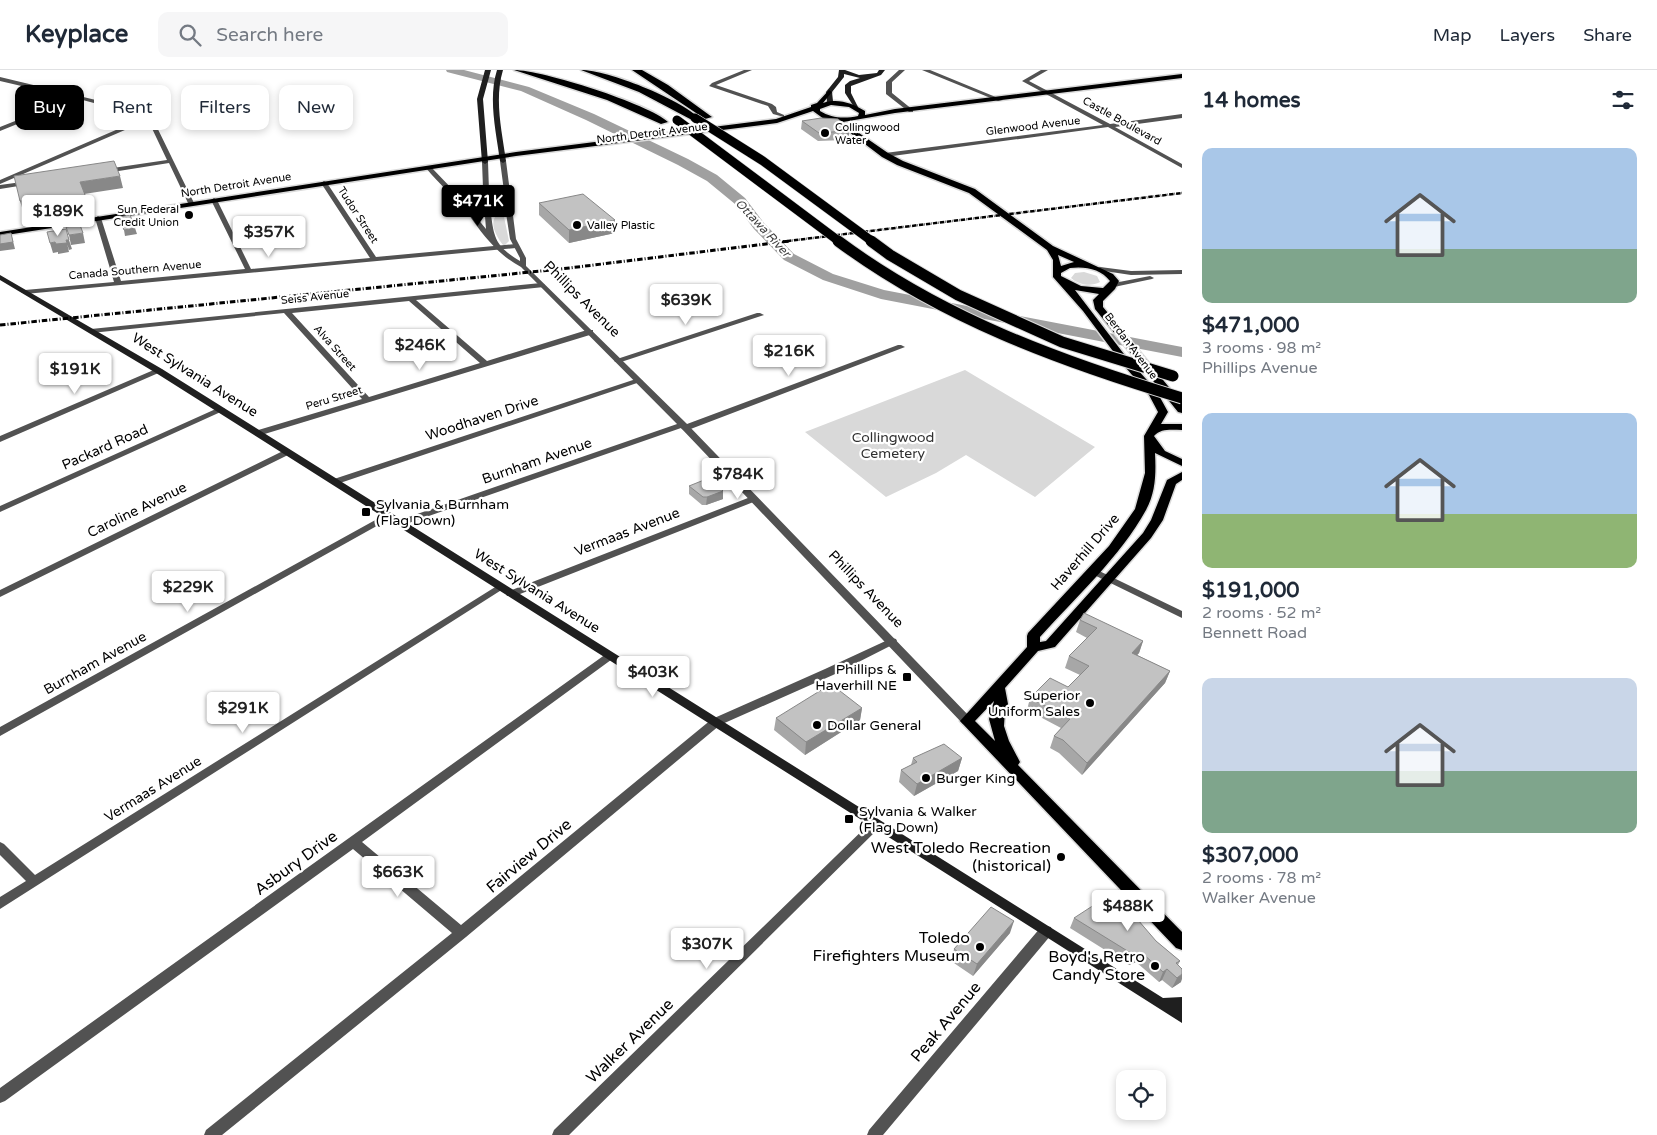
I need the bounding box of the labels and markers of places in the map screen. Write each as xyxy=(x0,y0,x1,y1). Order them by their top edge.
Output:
place label: Collingwood Water xyxy=(835,121,900,147)
marker: Collingwood Water xyxy=(819,127,831,139)
pin: $471K xyxy=(443,184,513,227)
pin: $189K xyxy=(23,194,93,237)
place label: Sun Federal Credit Union xyxy=(113,203,179,229)
marker: Sun Federal Credit Union xyxy=(183,209,195,221)
pin: $357K xyxy=(234,216,304,258)
marker: Valley Plastic xyxy=(571,219,583,231)
place label: Valley Plastic xyxy=(587,219,655,232)
pin: $639K xyxy=(651,284,721,326)
pin: $246K xyxy=(385,328,455,371)
pin: $216K xyxy=(754,334,824,377)
pin: $191K xyxy=(40,352,110,395)
pin: $784K xyxy=(703,458,773,500)
place label: Sylvania & Burnham (Flag Down) xyxy=(376,496,509,529)
marker: Sylvania & Burnham (Flag Down) xyxy=(360,506,372,518)
pin: $229K xyxy=(153,570,223,613)
pin: $403K xyxy=(618,656,688,698)
place label: Phillips & Haverhill NE xyxy=(815,661,897,694)
marker: Phillips & Haverhill NE xyxy=(901,671,913,683)
place label: Superior Uniform Sales xyxy=(988,687,1081,720)
pin: $291K xyxy=(208,692,278,734)
marker: Superior Uniform Sales xyxy=(1084,697,1096,709)
place label: Dollar General xyxy=(827,717,921,734)
marker: Dollar General xyxy=(811,719,823,731)
place label: Burger King xyxy=(936,770,1015,787)
marker: Burger King xyxy=(920,772,932,784)
place label: Sylvania & Walker (Flag Down) xyxy=(859,803,977,836)
marker: Sylvania & Walker (Flag Down) xyxy=(843,813,855,825)
place label: West Toledo Recreation (historical) xyxy=(871,838,1051,876)
marker: West Toledo Recreation (historical) xyxy=(1055,851,1067,863)
pin: $663K xyxy=(363,856,433,898)
pin: $488K xyxy=(1093,890,1163,932)
pin: $307K xyxy=(672,928,742,970)
place label: Toledo Firefighters Museum xyxy=(812,928,970,966)
marker: Toledo Firefighters Museum xyxy=(974,941,986,953)
place label: Boyd's Retro Candy Store xyxy=(1048,947,1145,985)
marker: Boyd's Retro Candy Store xyxy=(1149,960,1161,972)

